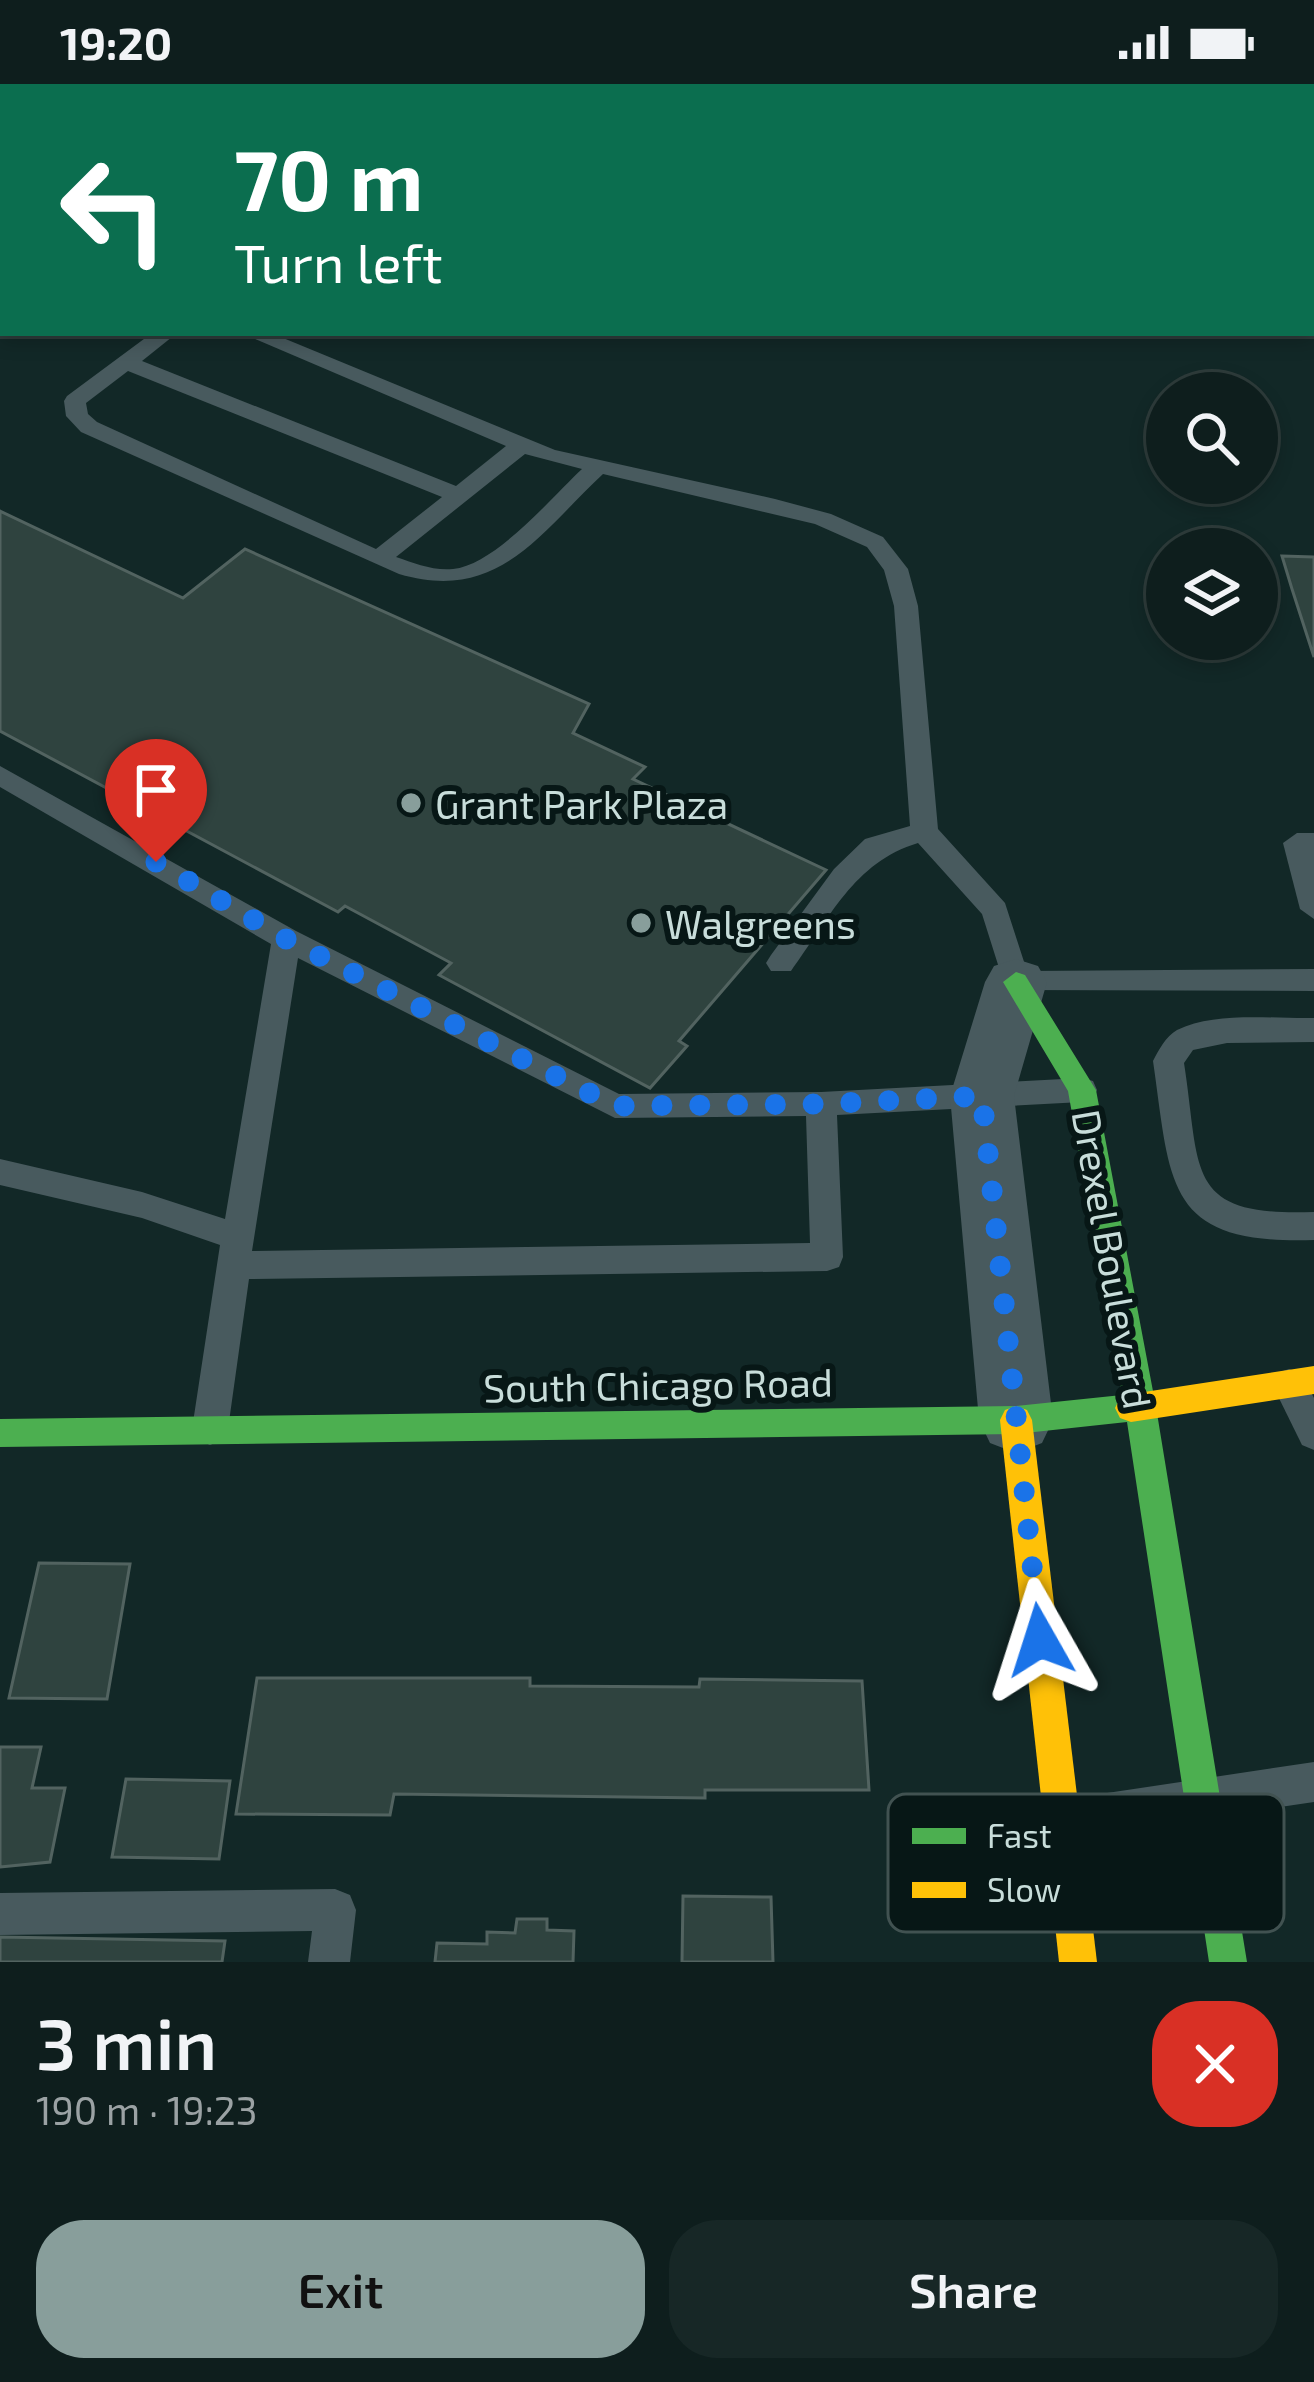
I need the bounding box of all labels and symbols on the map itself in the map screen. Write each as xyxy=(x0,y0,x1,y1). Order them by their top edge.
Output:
pin xyxy=(105,739,207,862)
place label: Grant Park Plaza xyxy=(435,780,728,827)
marker: Grant Park Plaza xyxy=(398,790,424,816)
place label: Walgreens xyxy=(665,900,856,947)
marker: Walgreens xyxy=(628,910,654,936)
street label: Drexel Boulevard xyxy=(1064,1106,1162,1412)
street label: South Chicago Road xyxy=(483,1357,833,1411)
position arrow xyxy=(977,1577,1103,1703)
legend xyxy=(888,1794,1284,1932)
text: Fast xyxy=(987,1815,1051,1855)
text: Slow xyxy=(987,1869,1061,1909)

